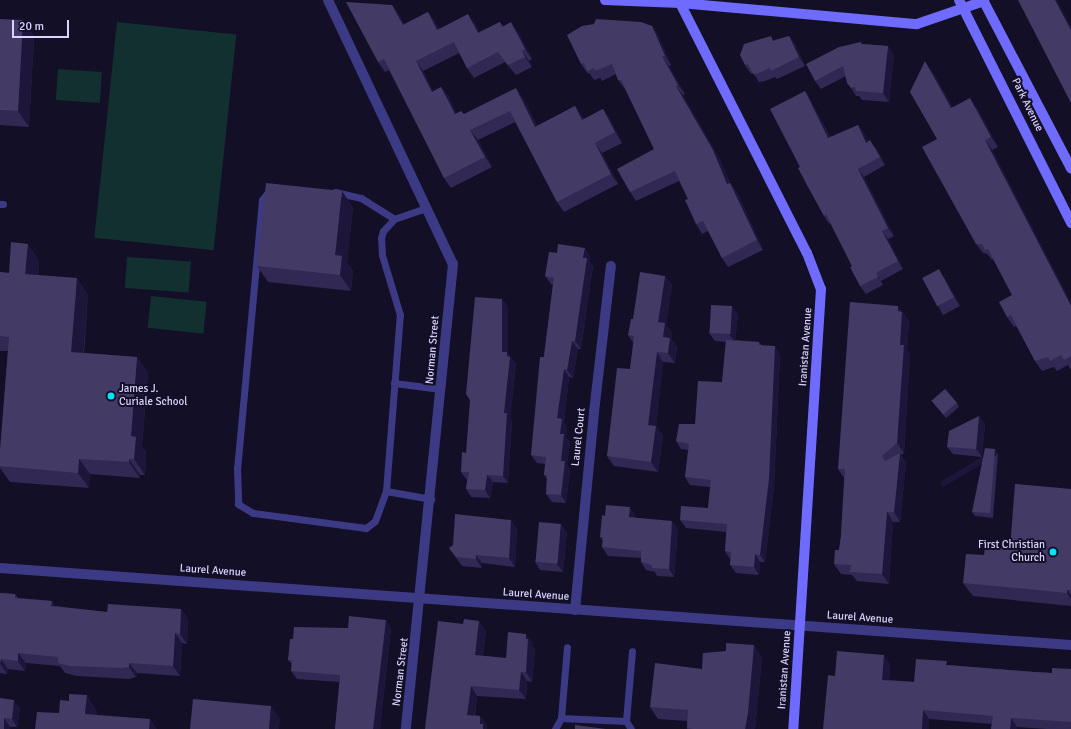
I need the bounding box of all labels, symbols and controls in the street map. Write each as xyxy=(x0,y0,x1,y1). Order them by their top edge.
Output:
scale bar xyxy=(14,12,71,38)
text: 20 m xyxy=(19,19,44,34)
street label: Park Avenue xyxy=(1008,76,1046,134)
street label: Iranistan Avenue xyxy=(797,307,815,387)
street label: Norman Street xyxy=(423,315,443,385)
place label: James J. Curiale School xyxy=(119,383,187,409)
marker: James J. Curiale School xyxy=(106,391,116,401)
street label: Laurel Court xyxy=(569,407,589,467)
place label: First Christian Church xyxy=(978,539,1045,565)
marker: First Christian Church xyxy=(1048,547,1058,557)
street label: Laurel Avenue xyxy=(179,562,247,580)
street label: Laurel Avenue xyxy=(502,586,570,604)
street label: Laurel Avenue xyxy=(826,609,894,627)
street label: Iranistan Avenue xyxy=(776,630,794,710)
street label: Norman Street xyxy=(390,637,412,707)

